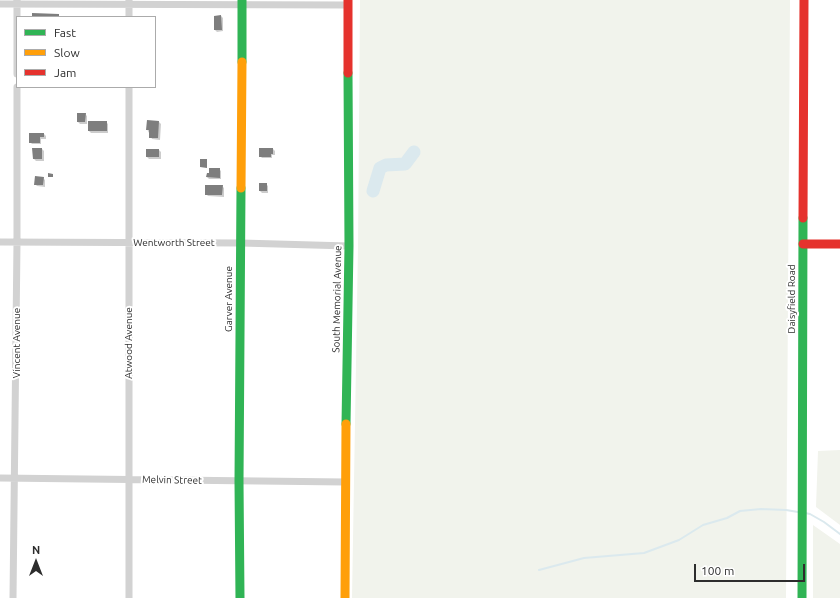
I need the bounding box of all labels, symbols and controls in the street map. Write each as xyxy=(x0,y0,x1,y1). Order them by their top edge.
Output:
legend xyxy=(16,16,156,88)
text: Fast xyxy=(54,26,76,39)
text: Slow xyxy=(54,46,80,59)
text: Jam xyxy=(54,66,76,79)
street label: Wentworth Street xyxy=(133,237,215,249)
street label: South Memorial Avenue xyxy=(330,245,344,353)
street label: Daisyfield Road xyxy=(786,264,798,334)
street label: Garver Avenue xyxy=(223,266,235,332)
street label: Atwood Avenue xyxy=(123,307,135,379)
street label: Vincent Avenue xyxy=(11,308,23,378)
street label: Melvin Street xyxy=(142,473,202,487)
north arrow xyxy=(16,542,56,582)
text: N xyxy=(32,544,40,556)
scale bar xyxy=(696,556,807,582)
text: 100 m xyxy=(701,564,734,577)

